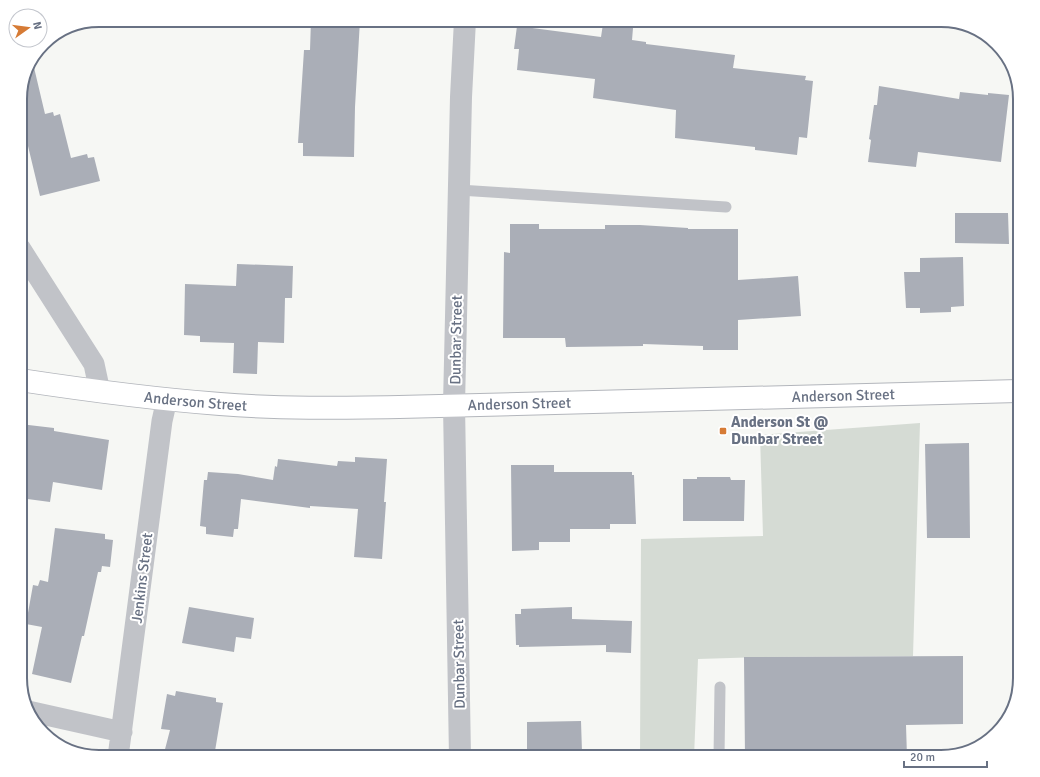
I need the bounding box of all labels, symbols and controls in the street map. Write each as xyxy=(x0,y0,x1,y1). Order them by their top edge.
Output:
north arrow xyxy=(8,8,48,48)
text: N xyxy=(30,20,44,31)
street label: Dunbar Street xyxy=(446,295,466,385)
street label: Anderson Street xyxy=(791,385,895,406)
street label: Anderson Street xyxy=(143,388,248,415)
street label: Anderson Street xyxy=(467,394,571,414)
place label: Anderson St @ Dunbar Street xyxy=(731,413,829,448)
marker: Anderson St @ Dunbar Street xyxy=(718,426,728,436)
street label: Jenkins Street xyxy=(128,532,156,624)
street label: Dunbar Street xyxy=(449,619,469,709)
scale bar xyxy=(904,743,987,769)
text: 20 m xyxy=(910,750,935,765)

